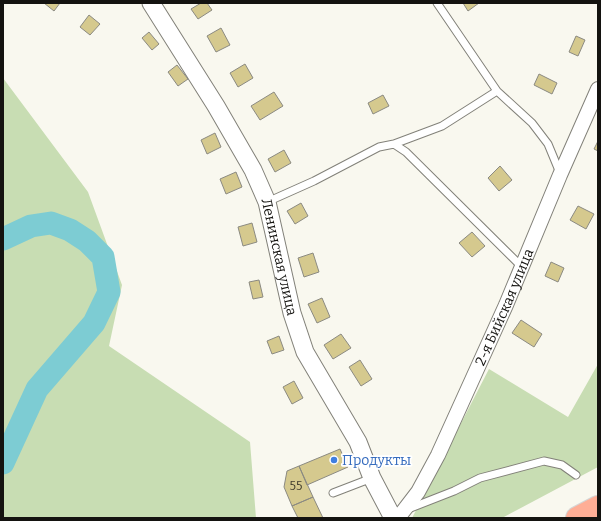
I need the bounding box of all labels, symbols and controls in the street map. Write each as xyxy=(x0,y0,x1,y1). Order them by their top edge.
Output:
street label: Ленинская улица xyxy=(258,197,301,317)
street label: 2-я Бийская улица xyxy=(471,246,537,368)
place label: Продукты xyxy=(342,452,411,469)
marker: Продукты xyxy=(329,455,339,465)
house number: 55 xyxy=(290,479,302,493)

